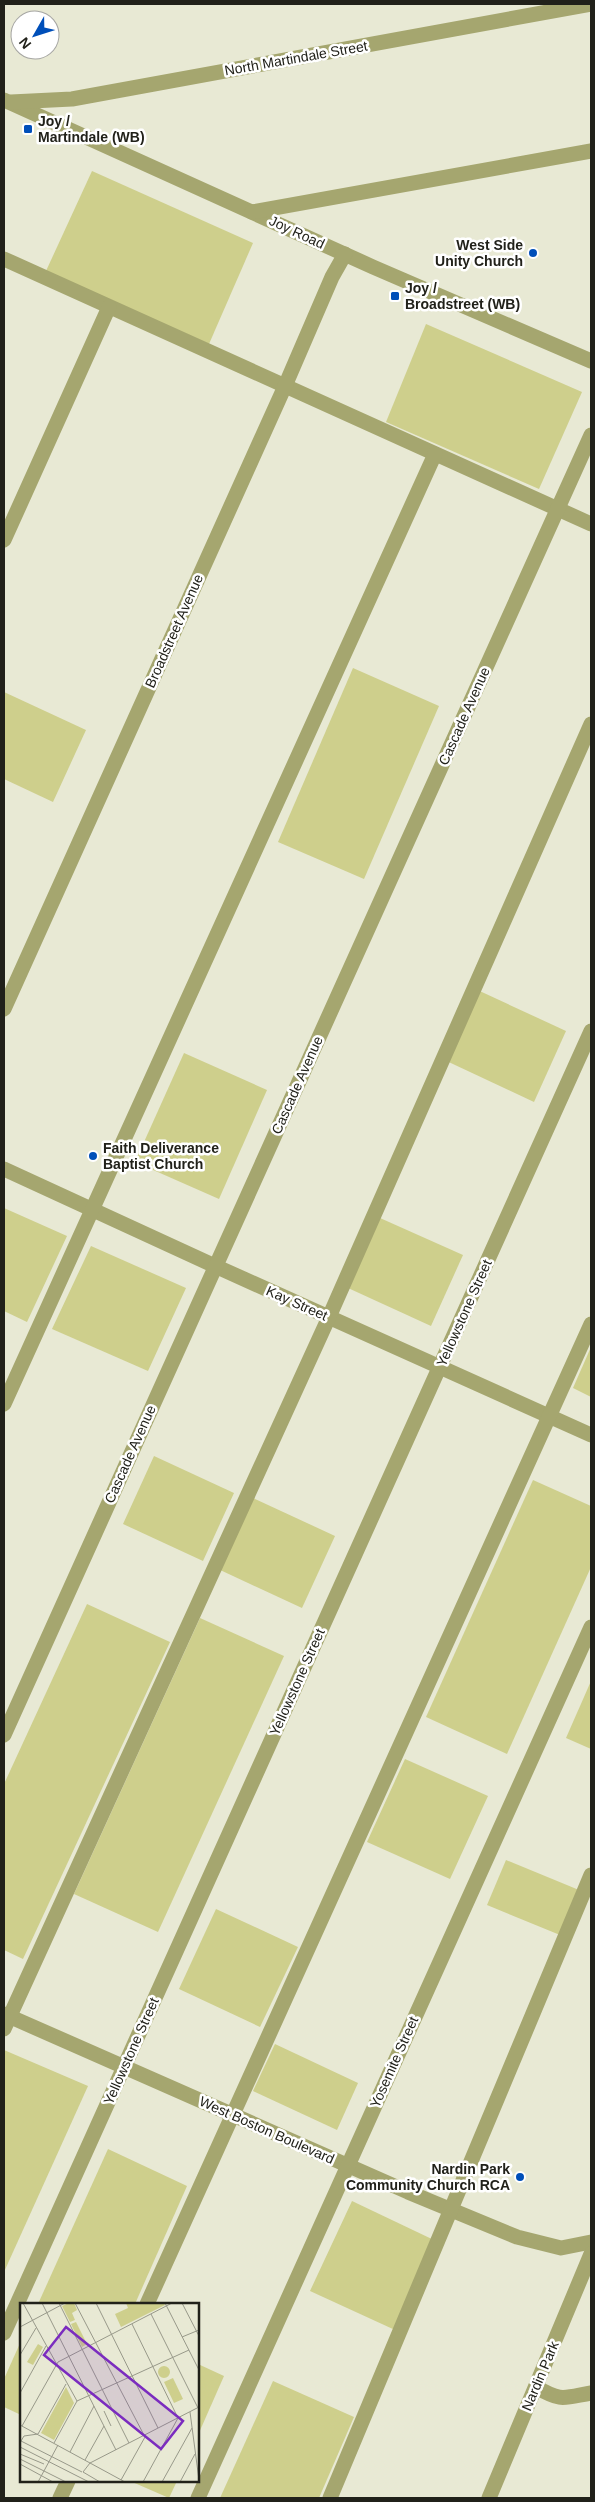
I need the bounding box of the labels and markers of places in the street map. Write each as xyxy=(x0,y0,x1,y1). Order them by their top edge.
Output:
place label: Joy / Martindale (WB) xyxy=(38,113,145,145)
marker: Joy / Martindale (WB) xyxy=(22,123,34,135)
place label: West Side Unity Church xyxy=(435,237,523,269)
marker: West Side Unity Church xyxy=(527,247,539,259)
place label: Joy / Broadstreet (WB) xyxy=(405,280,520,312)
marker: Joy / Broadstreet (WB) xyxy=(389,290,401,302)
place label: Faith Deliverance Baptist Church xyxy=(103,1140,219,1172)
marker: Faith Deliverance Baptist Church xyxy=(87,1150,99,1162)
place label: Nardin Park Community Church RCA xyxy=(346,2161,510,2193)
marker: Nardin Park Community Church RCA xyxy=(514,2171,526,2183)

